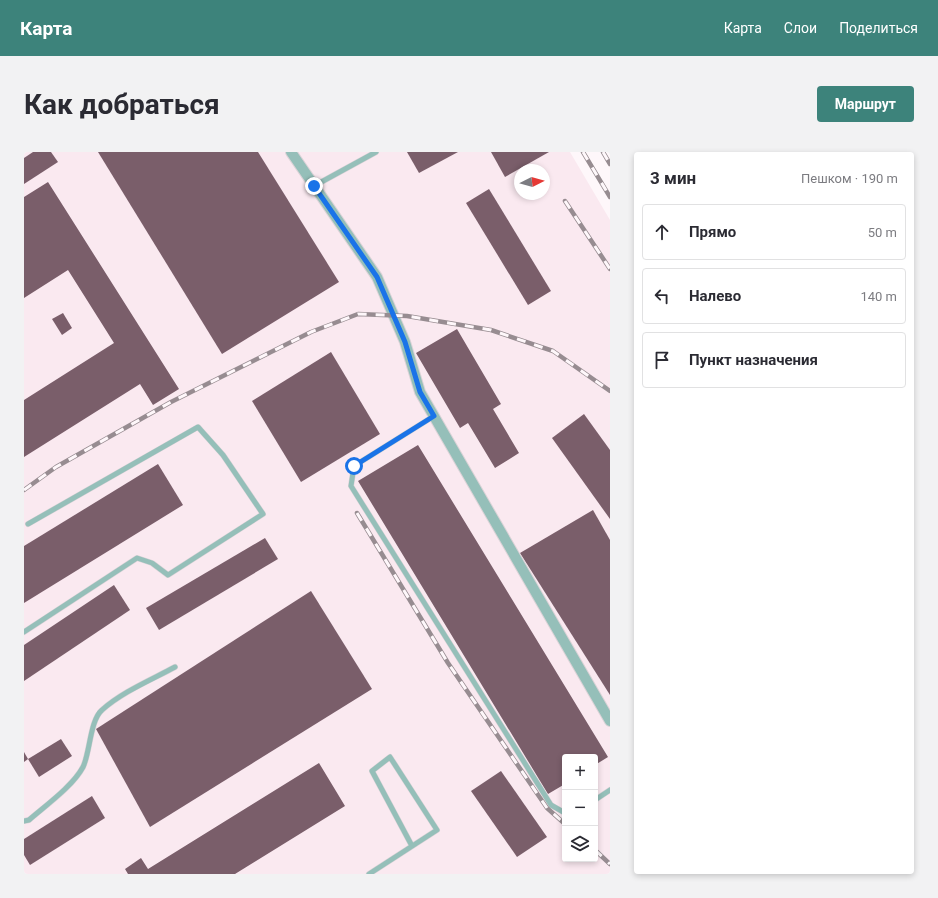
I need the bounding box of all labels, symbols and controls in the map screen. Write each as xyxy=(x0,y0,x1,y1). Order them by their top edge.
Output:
text: Карта xyxy=(20,17,72,40)
text: Карта xyxy=(724,20,762,36)
text: Слои xyxy=(784,20,817,36)
text: Поделиться xyxy=(839,20,918,36)
button: Маршрут xyxy=(817,86,914,122)
text: Как добраться xyxy=(24,88,220,121)
north arrow xyxy=(514,164,550,200)
text: 3 мин xyxy=(650,168,696,188)
text: Пешком · 190 m xyxy=(801,171,898,186)
route end xyxy=(305,177,323,195)
icon: ahead xyxy=(651,221,673,243)
text: Прямо xyxy=(689,223,736,241)
text: 50 m xyxy=(868,225,897,240)
icon: left xyxy=(651,285,673,307)
text: Налево xyxy=(689,287,741,305)
text: 140 m xyxy=(860,289,897,304)
icon: arrive xyxy=(651,349,673,371)
text: Пункт назначения xyxy=(689,351,818,369)
route start xyxy=(345,457,363,475)
map controls xyxy=(562,754,598,862)
button: + xyxy=(562,754,598,790)
button: − xyxy=(562,790,598,826)
button: layers xyxy=(562,826,598,862)

